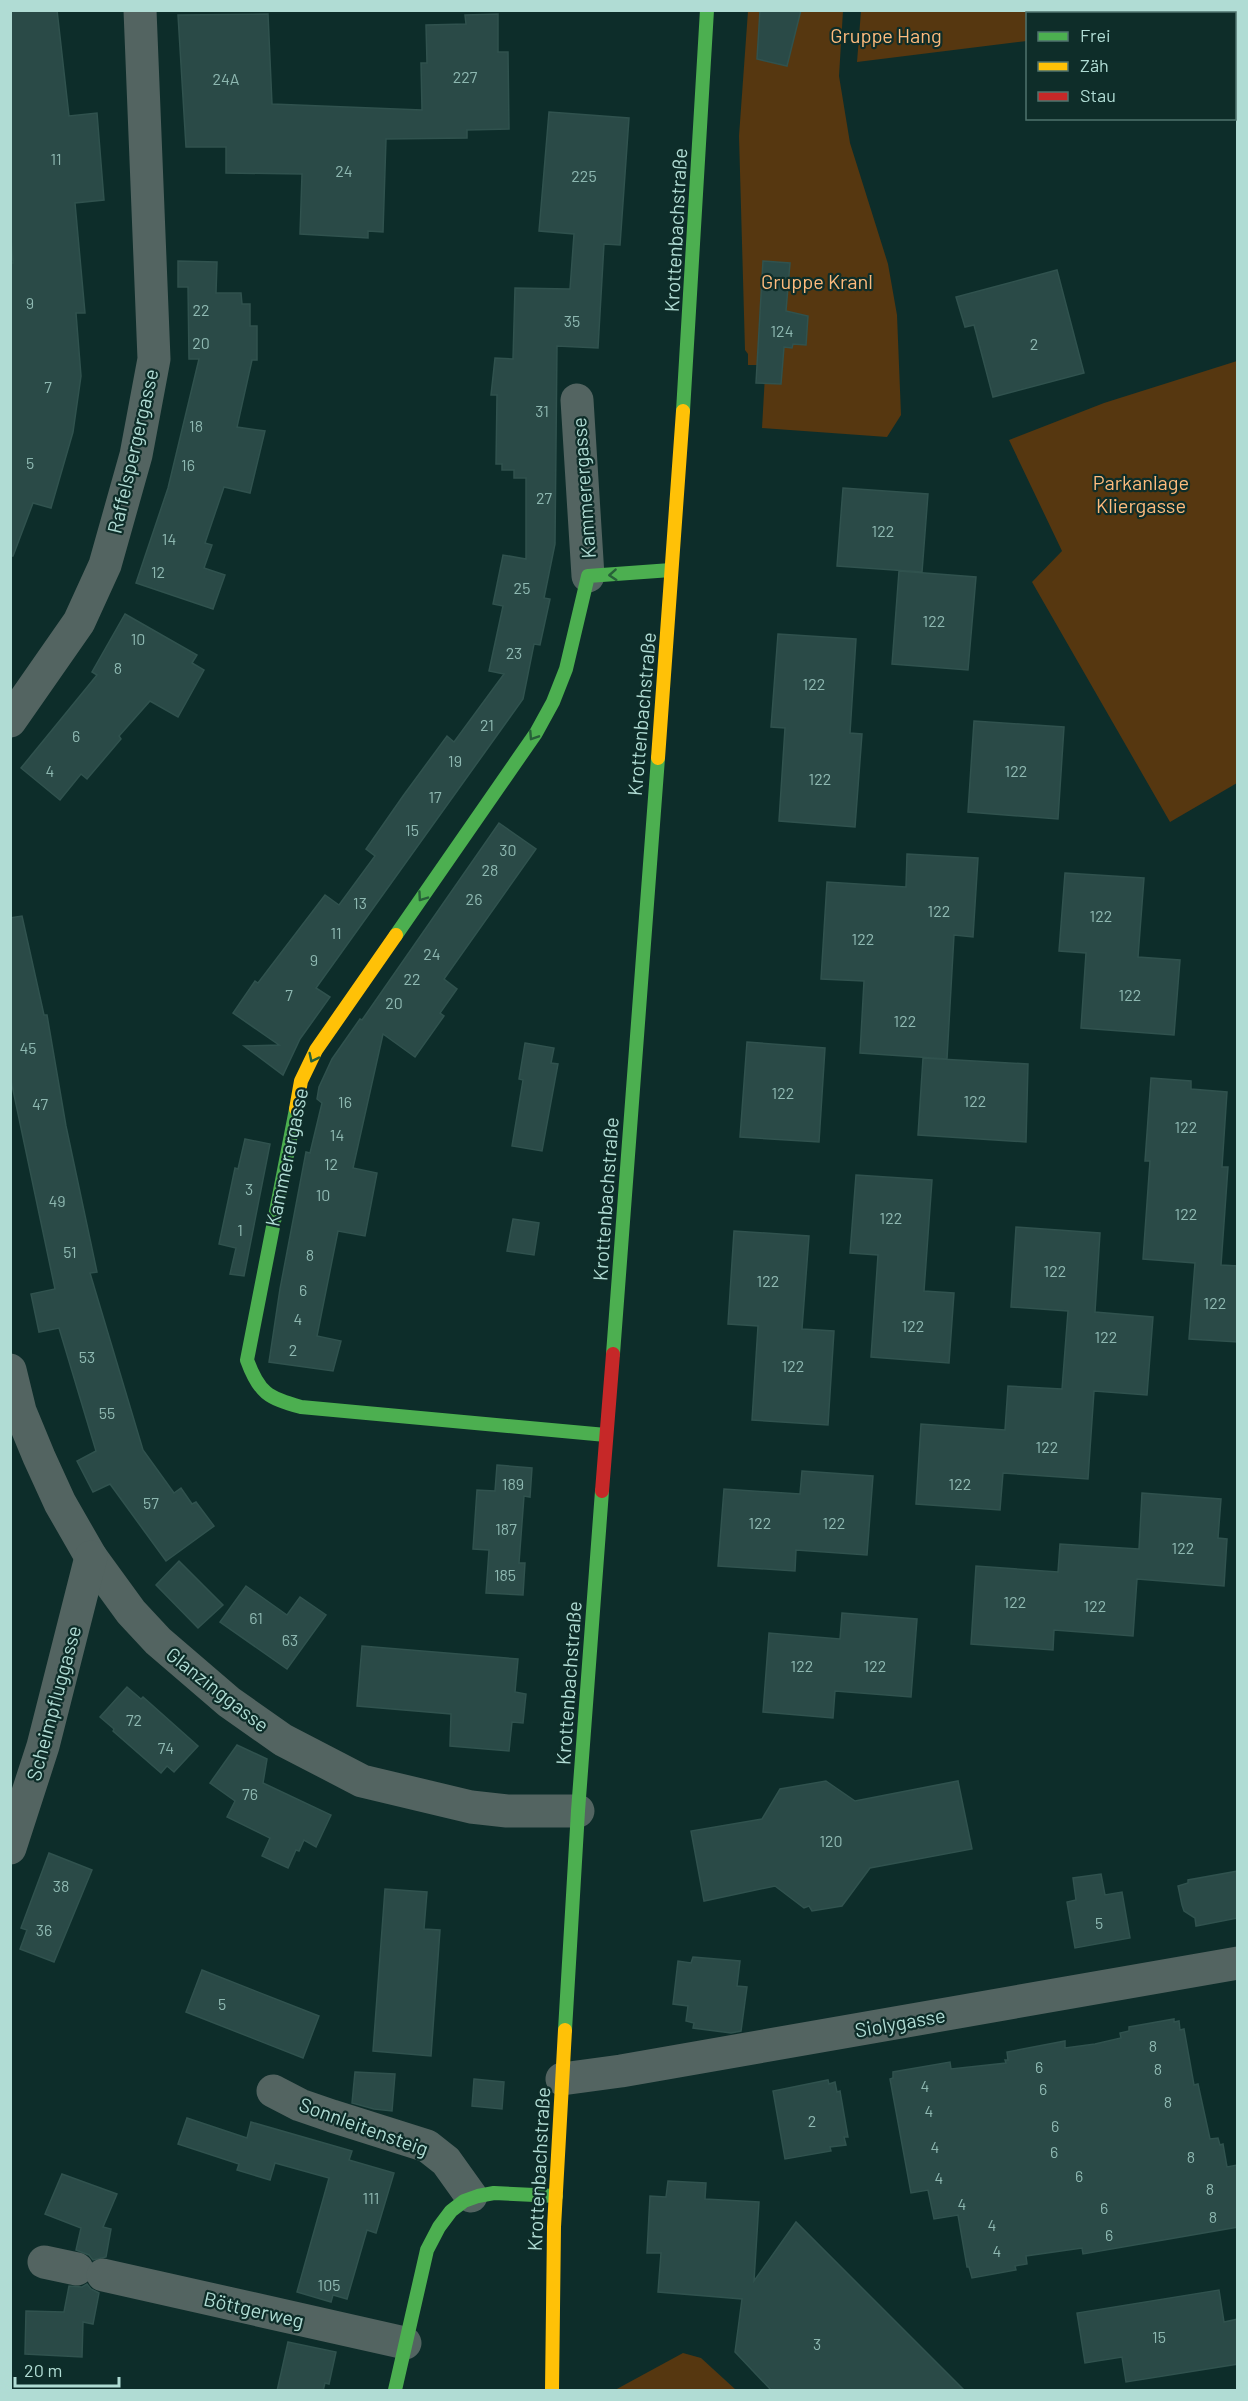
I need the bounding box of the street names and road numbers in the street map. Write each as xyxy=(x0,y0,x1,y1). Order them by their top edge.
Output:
street label: Krottenbachstraße xyxy=(659,147,691,313)
street label: Raffelspergergasse xyxy=(101,366,163,536)
street label: Kammerergasse xyxy=(566,417,600,559)
street label: Krottenbachstraße xyxy=(622,631,660,797)
street label: Kammerergasse xyxy=(260,1085,312,1229)
street label: Krottenbachstraße xyxy=(587,1116,623,1282)
street label: Krottenbachstraße xyxy=(550,1600,586,1766)
street label: Scheimpfluggasse xyxy=(21,1623,85,1783)
street label: Glanzinggasse xyxy=(162,1641,274,1737)
street label: Siolygasse xyxy=(853,2002,947,2042)
street label: Krottenbachstraße xyxy=(522,2086,554,2252)
street label: Sonnleitensteig xyxy=(296,2091,432,2161)
street label: Böttgerweg xyxy=(201,2286,307,2332)

